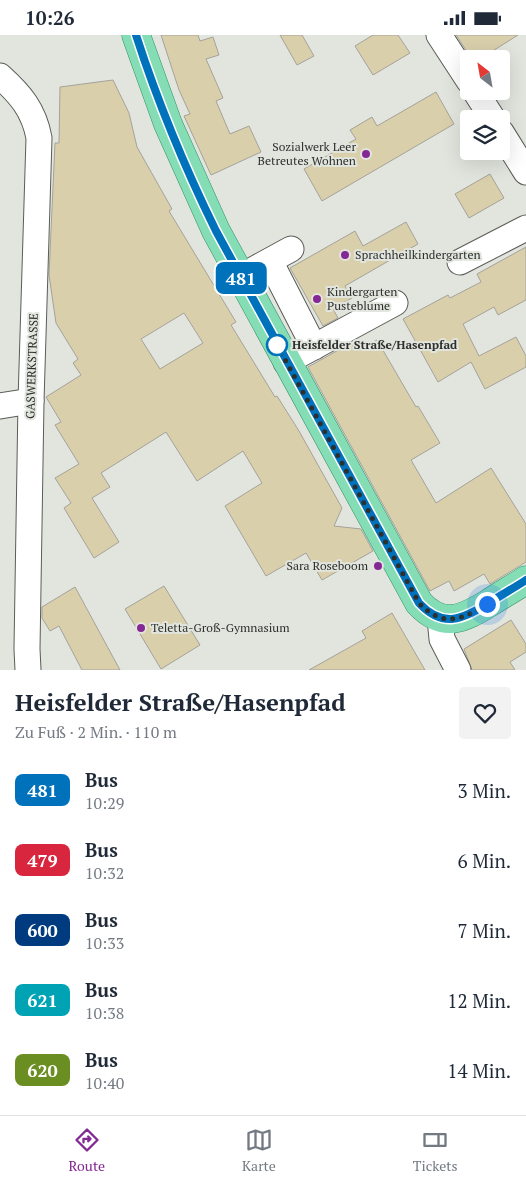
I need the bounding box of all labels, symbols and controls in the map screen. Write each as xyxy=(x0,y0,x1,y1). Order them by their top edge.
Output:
text: 10:26 xyxy=(25,5,74,30)
north arrow xyxy=(460,50,510,100)
map controls xyxy=(460,50,510,160)
button: layers xyxy=(460,110,510,160)
place label: Sozialwerk Leer Betreutes Wohnen xyxy=(258,139,356,168)
marker: Sozialwerk Leer Betreutes Wohnen xyxy=(360,148,372,160)
place label: Sprachheilkindergarten xyxy=(355,247,481,262)
marker: Sprachheilkindergarten xyxy=(339,249,351,261)
line badge: 481 xyxy=(212,262,270,294)
text: 481 xyxy=(226,266,256,290)
place label: Kindergarten Pusteblume xyxy=(327,284,397,313)
marker: Kindergarten Pusteblume xyxy=(311,293,323,305)
street label: GASWERKSTRASSE xyxy=(22,313,41,419)
marker: Heisfelder Straße/Hasenpfad xyxy=(266,334,288,356)
place label: Heisfelder Straße/Hasenpfad xyxy=(292,337,458,352)
place label: Sara Roseboom xyxy=(286,558,369,573)
marker: Sara Roseboom xyxy=(372,560,384,572)
your location xyxy=(475,592,500,617)
place label: Teletta-Groß-Gymnasium xyxy=(151,620,290,635)
marker: Teletta-Groß-Gymnasium xyxy=(135,622,147,634)
text: Heisfelder Straße/Hasenpfad xyxy=(15,686,346,718)
button: heart xyxy=(459,687,511,739)
text: Zu Fuß · 2 Min. · 110 m xyxy=(15,721,177,743)
text: Bus xyxy=(85,767,118,792)
text: 481 xyxy=(27,778,58,802)
text: 3 Min. xyxy=(457,778,511,803)
text: 10:29 xyxy=(85,792,124,814)
text: Bus xyxy=(85,837,118,862)
text: 479 xyxy=(27,848,58,872)
text: 6 Min. xyxy=(457,848,511,873)
text: 10:32 xyxy=(85,862,124,884)
text: Bus xyxy=(85,907,118,932)
text: 600 xyxy=(27,918,58,942)
text: 7 Min. xyxy=(457,918,511,943)
text: 10:33 xyxy=(85,932,124,954)
text: Bus xyxy=(85,977,118,1002)
text: 621 xyxy=(27,988,58,1012)
text: 12 Min. xyxy=(447,988,511,1013)
text: 10:38 xyxy=(85,1002,124,1024)
text: Bus xyxy=(85,1047,118,1072)
text: 620 xyxy=(27,1058,58,1082)
text: 14 Min. xyxy=(447,1058,511,1083)
text: 10:40 xyxy=(85,1072,124,1094)
tab: Route xyxy=(68,1126,105,1175)
tab: Karte xyxy=(242,1126,276,1175)
tab: Tickets xyxy=(413,1126,458,1175)

